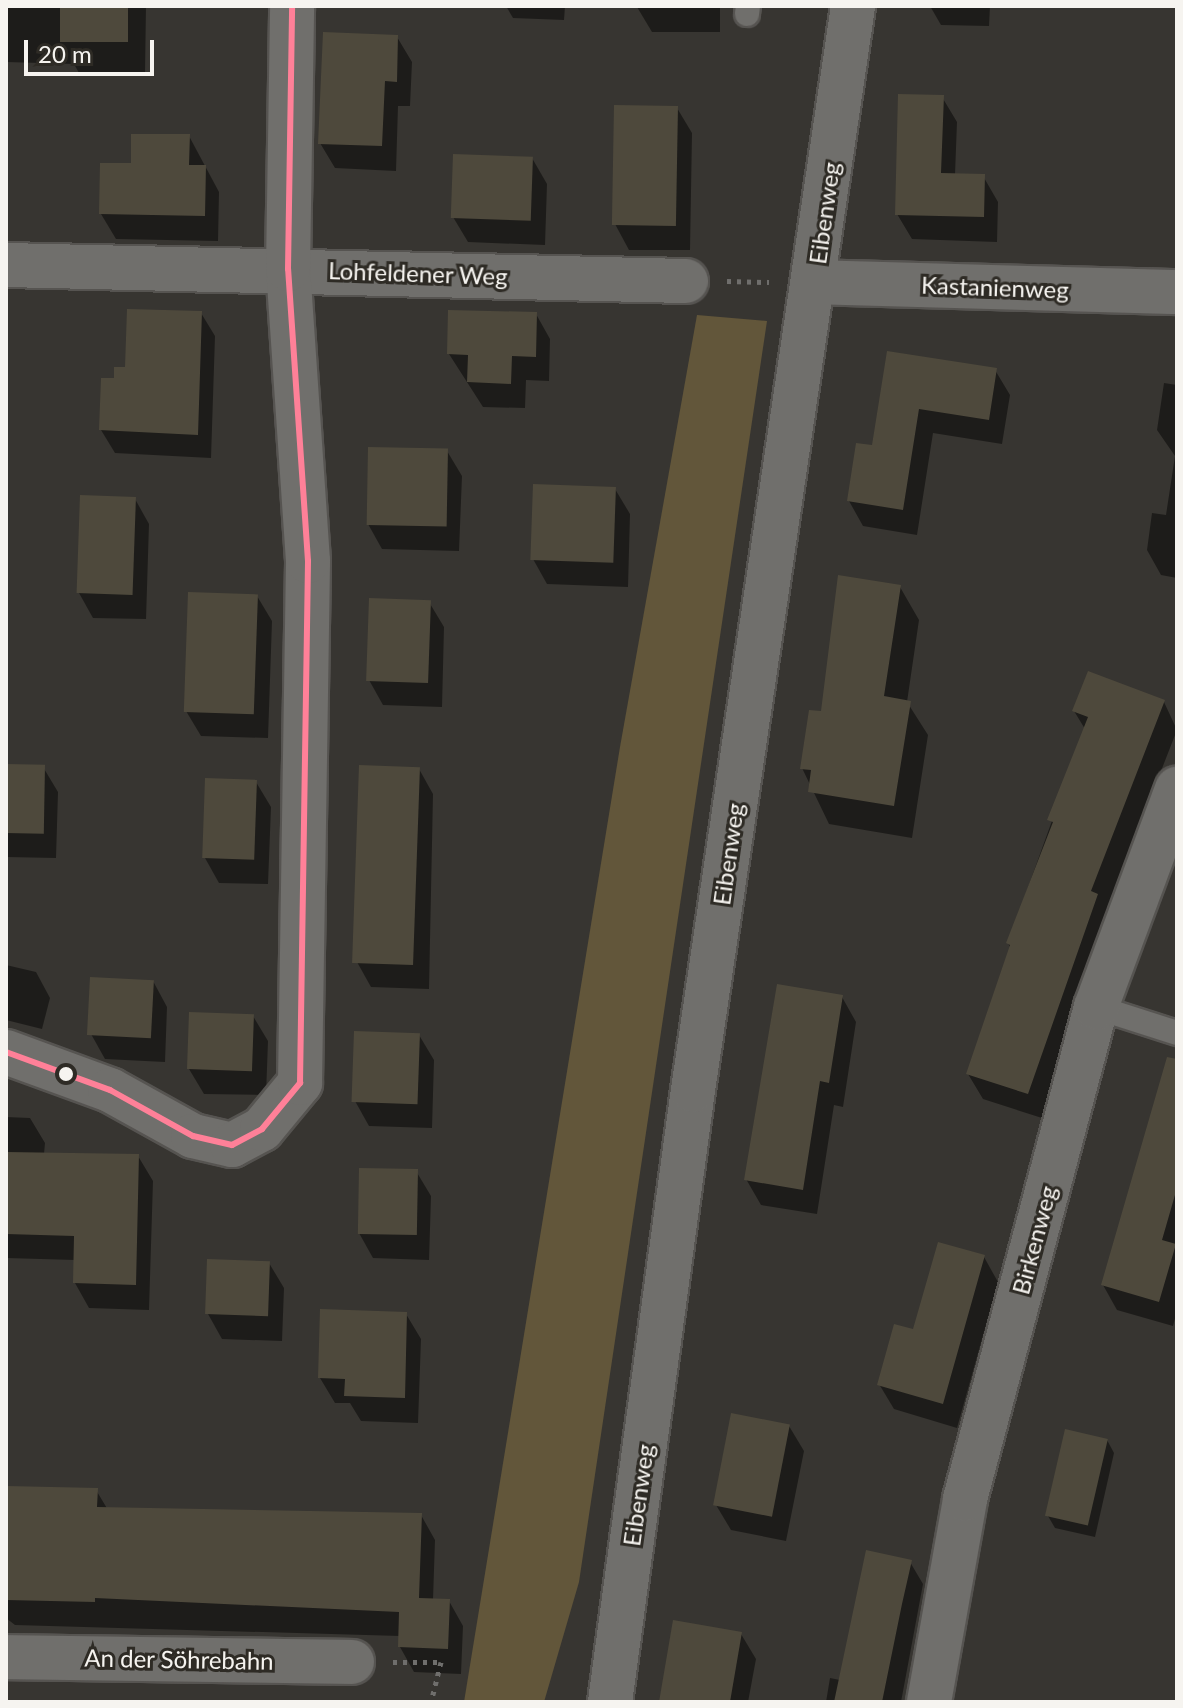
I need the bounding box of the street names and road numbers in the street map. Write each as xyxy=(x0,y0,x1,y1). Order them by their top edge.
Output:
street label: Eibenweg xyxy=(803,160,845,266)
street label: Lohfeldener Weg xyxy=(327,255,509,291)
street label: Kastanienweg xyxy=(921,270,1069,304)
street label: Eibenweg xyxy=(707,801,749,907)
street label: Birkenweg xyxy=(1006,1183,1062,1297)
street label: Eibenweg xyxy=(617,1442,659,1548)
street label: An der Söhrebahn xyxy=(84,1643,274,1675)

